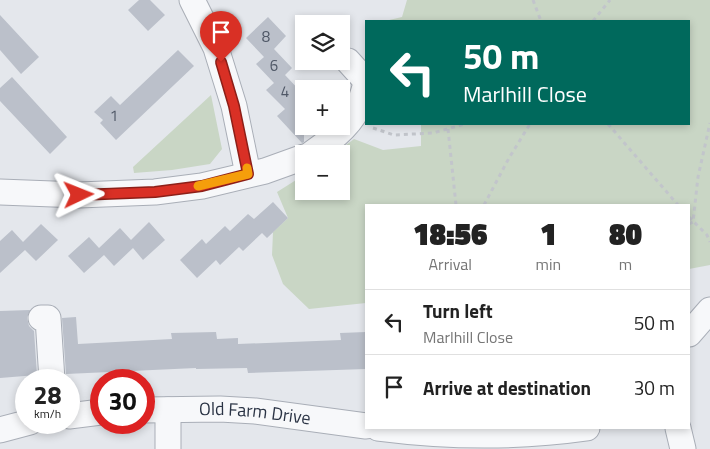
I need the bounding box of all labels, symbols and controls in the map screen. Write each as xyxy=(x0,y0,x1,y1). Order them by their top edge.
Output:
pin xyxy=(200,11,242,62)
map controls xyxy=(295,15,350,200)
button: layers xyxy=(295,15,350,70)
icon: arrive xyxy=(207,18,235,46)
house number: 8 xyxy=(262,25,270,48)
text: 50 m xyxy=(463,29,539,83)
icon: left xyxy=(380,40,445,105)
house number: 6 xyxy=(270,54,278,77)
text: Marlhill Close xyxy=(463,77,587,111)
house number: 4 xyxy=(281,80,289,103)
button: + xyxy=(295,80,350,135)
house number: 1 xyxy=(110,104,118,127)
button: − xyxy=(295,145,350,200)
position arrow xyxy=(52,168,104,220)
text: 18:56 xyxy=(413,211,488,257)
text: 1 xyxy=(540,211,557,257)
text: 80 xyxy=(609,211,642,257)
text: Arrival xyxy=(429,252,472,276)
text: min xyxy=(536,252,561,276)
text: m xyxy=(619,252,632,276)
text: Turn left xyxy=(423,296,493,325)
icon: left xyxy=(380,308,408,336)
text: 50 m xyxy=(634,308,675,337)
text: Marlhill Close xyxy=(423,325,513,349)
speed limit sign: 30 xyxy=(90,369,155,434)
icon: arrive xyxy=(380,373,408,401)
text: Arrive at destination xyxy=(423,373,591,402)
text: 30 m xyxy=(634,373,675,402)
text: 28 xyxy=(33,376,62,414)
street label: Old Farm Drive xyxy=(199,395,312,431)
text: km/h xyxy=(34,404,61,423)

